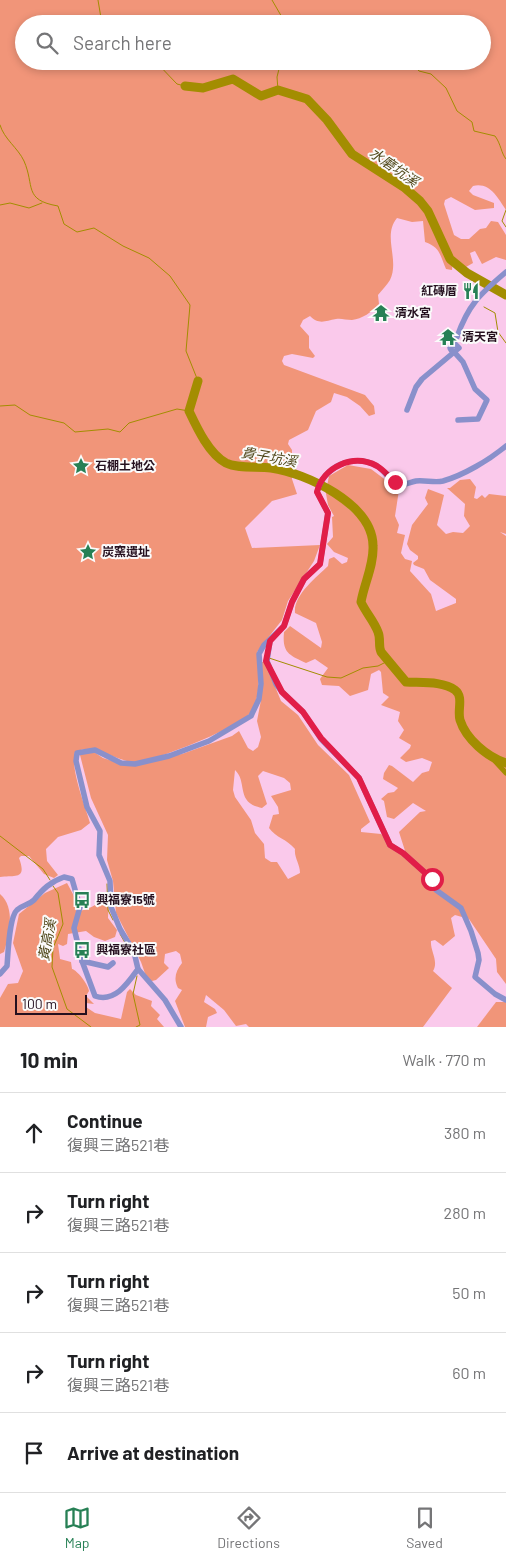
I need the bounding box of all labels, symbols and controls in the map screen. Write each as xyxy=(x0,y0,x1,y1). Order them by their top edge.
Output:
search box xyxy=(15,15,491,70)
icon: search xyxy=(33,29,61,57)
text: Search here xyxy=(73,31,172,54)
water label: 水磨坑溪 xyxy=(366,144,424,191)
restaurant icon: 紅磚厝 xyxy=(461,281,481,301)
place label: 紅磚厝 xyxy=(421,283,457,297)
temple icon: 清水宮 xyxy=(371,303,391,323)
place label: 清水宮 xyxy=(395,305,431,319)
temple icon: 清天宮 xyxy=(438,327,458,347)
place label: 清天宮 xyxy=(462,329,498,343)
water label: 貴子坑溪 xyxy=(240,443,300,470)
place icon: 石棚土地公 xyxy=(71,456,91,476)
place label: 石棚土地公 xyxy=(95,458,155,472)
route end xyxy=(384,471,407,494)
place icon: 炭窯遺址 xyxy=(78,542,98,562)
place label: 炭窯遺址 xyxy=(102,544,150,558)
route start xyxy=(421,868,444,891)
bus stop icon: 興福寮15號 xyxy=(72,890,92,910)
place label: 興福寮15號 xyxy=(96,892,155,906)
water label: 黃高溪 xyxy=(34,916,59,962)
bus stop icon: 興福寮社區 xyxy=(72,940,92,960)
place label: 興福寮社區 xyxy=(96,942,156,956)
scale bar xyxy=(15,992,88,1015)
text: 100 m xyxy=(22,995,57,1012)
text: 10 min xyxy=(20,1047,78,1072)
text: Walk · 770 m xyxy=(402,1050,486,1069)
text: Continue xyxy=(67,1109,143,1132)
icon: ahead xyxy=(20,1119,48,1147)
text: 380 m xyxy=(444,1123,486,1142)
text: 復興三路521巷 xyxy=(67,1135,169,1154)
text: Turn right xyxy=(67,1189,149,1212)
icon: right xyxy=(20,1199,48,1227)
text: 280 m xyxy=(444,1203,486,1222)
text: 復興三路521巷 xyxy=(67,1215,169,1234)
text: Turn right xyxy=(67,1269,149,1292)
icon: right xyxy=(20,1279,48,1307)
text: 50 m xyxy=(452,1283,486,1302)
text: 復興三路521巷 xyxy=(67,1295,169,1314)
text: Turn right xyxy=(67,1349,149,1372)
icon: right xyxy=(20,1359,48,1387)
text: 60 m xyxy=(452,1363,486,1382)
text: 復興三路521巷 xyxy=(67,1375,169,1394)
icon: arrive xyxy=(20,1439,48,1467)
text: Arrive at destination xyxy=(67,1441,239,1464)
tab: Map xyxy=(63,1504,91,1551)
tab: Directions xyxy=(217,1504,280,1551)
tab: Saved xyxy=(406,1504,443,1551)

